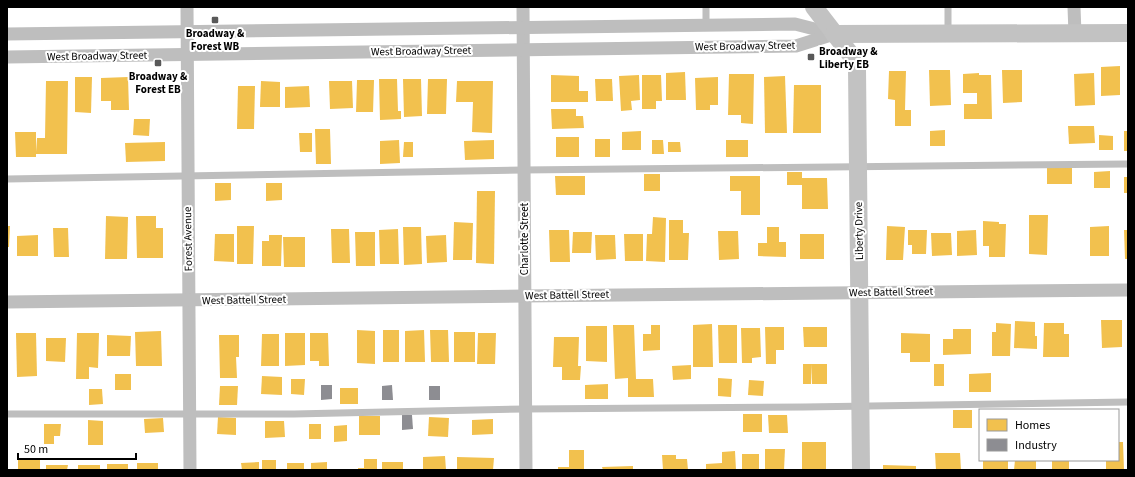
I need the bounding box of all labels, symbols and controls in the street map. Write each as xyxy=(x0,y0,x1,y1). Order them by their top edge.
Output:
marker: Broadway & Forest WB xyxy=(210,15,220,25)
place label: Broadway & Forest WB xyxy=(186,26,245,54)
street label: West Broadway Street xyxy=(695,38,796,54)
street label: West Broadway Street xyxy=(371,43,472,59)
place label: Broadway & Liberty EB xyxy=(819,44,878,72)
street label: West Broadway Street xyxy=(47,48,148,64)
marker: Broadway & Liberty EB xyxy=(806,52,816,62)
marker: Broadway & Forest EB xyxy=(153,58,163,68)
place label: Broadway & Forest EB xyxy=(129,69,188,97)
street label: Liberty Drive xyxy=(851,201,867,260)
street label: Charlotte Street xyxy=(517,202,532,275)
street label: Forest Avenue xyxy=(180,206,196,271)
street label: West Battell Street xyxy=(849,284,933,300)
street label: West Battell Street xyxy=(525,287,609,303)
street label: West Battell Street xyxy=(202,292,286,308)
legend xyxy=(979,409,1119,461)
text: Homes xyxy=(1015,417,1050,434)
scale bar xyxy=(18,435,136,461)
text: Industry xyxy=(1015,437,1057,454)
text: 50 m xyxy=(24,441,48,458)

